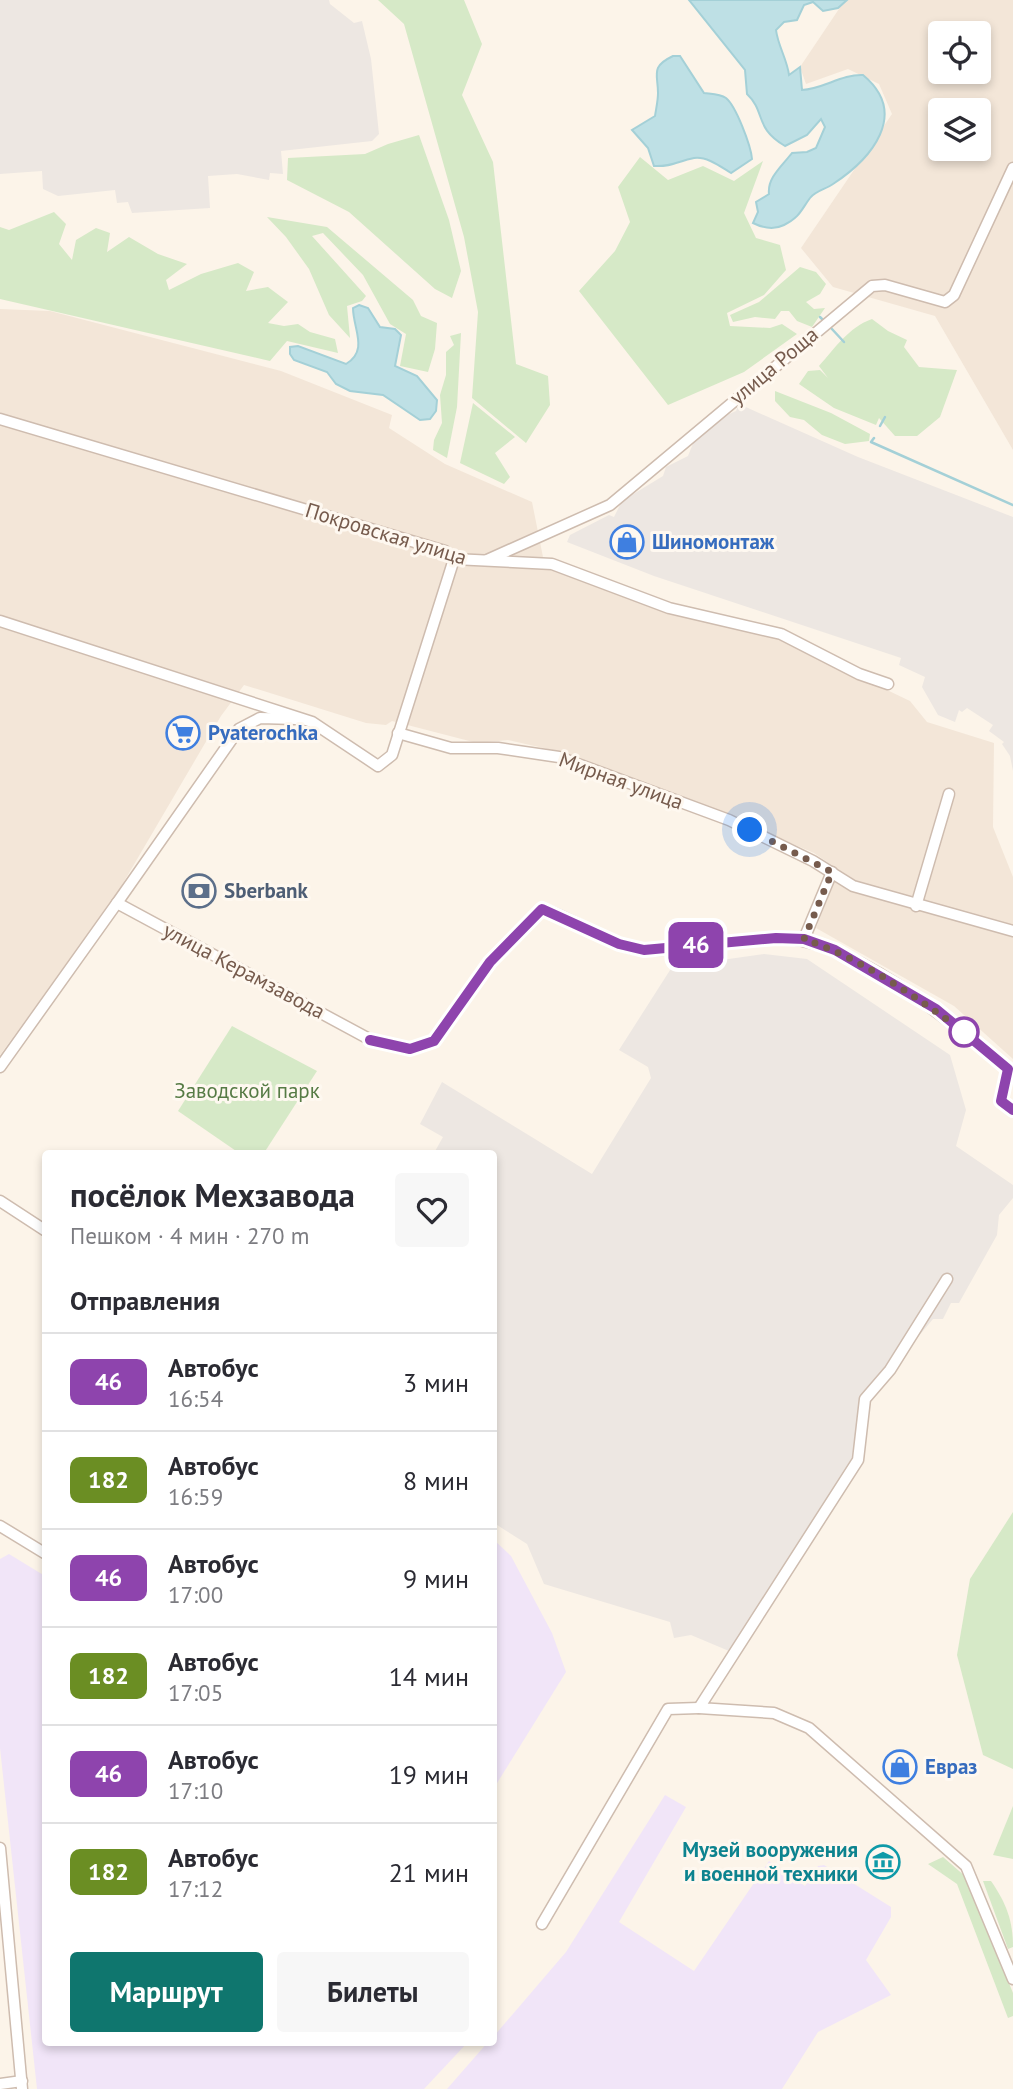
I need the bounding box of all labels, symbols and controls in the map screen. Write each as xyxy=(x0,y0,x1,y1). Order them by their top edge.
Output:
map controls xyxy=(928,21,991,161)
button: locate xyxy=(928,21,991,84)
button: layers xyxy=(928,98,991,161)
street label: улица Роща xyxy=(724,321,824,411)
street label: Покровская улица xyxy=(302,496,470,571)
shop icon: Шиномонтаж xyxy=(608,523,646,561)
place label: Шиномонтаж xyxy=(652,528,775,555)
supermarket icon: Pyaterochka xyxy=(164,714,202,752)
place label: Pyaterochka xyxy=(208,719,318,746)
street label: Мирная улица xyxy=(555,746,687,815)
your location xyxy=(732,812,767,847)
bank icon: Sberbank xyxy=(180,872,218,910)
place label: Sberbank xyxy=(224,877,309,904)
street label: улица Керамзавода xyxy=(159,916,330,1025)
line badge: 46 xyxy=(664,922,728,968)
text: 46 xyxy=(682,929,710,960)
unlabelled marker xyxy=(949,1017,979,1047)
park label: Заводской парк xyxy=(174,1077,320,1104)
text: посёлок Мехзавода xyxy=(70,1173,355,1216)
button: heart xyxy=(395,1173,469,1247)
text: Пешком · 4 мин · 270 m xyxy=(70,1221,309,1250)
text: Отправления xyxy=(70,1284,220,1317)
text: Автобус xyxy=(168,1351,259,1384)
text: 46 xyxy=(95,1366,122,1397)
text: 3 мин xyxy=(403,1366,469,1399)
text: 16:54 xyxy=(168,1384,223,1413)
text: Автобус xyxy=(168,1449,259,1482)
text: 182 xyxy=(88,1464,129,1495)
text: 8 мин xyxy=(403,1464,469,1497)
text: 16:59 xyxy=(168,1482,223,1511)
text: Автобус xyxy=(168,1547,259,1580)
text: 46 xyxy=(95,1562,122,1593)
text: 9 мин xyxy=(403,1562,469,1595)
text: 17:00 xyxy=(168,1580,223,1609)
text: Автобус xyxy=(168,1645,259,1678)
text: 182 xyxy=(88,1660,129,1691)
text: 14 мин xyxy=(389,1660,469,1693)
text: 17:05 xyxy=(168,1678,223,1707)
text: Автобус xyxy=(168,1743,259,1776)
shop icon: Евраз xyxy=(881,1748,919,1786)
place label: Евраз xyxy=(925,1753,977,1780)
text: 46 xyxy=(95,1758,122,1789)
text: 19 мин xyxy=(389,1758,469,1791)
text: 17:10 xyxy=(168,1776,223,1805)
place label: Музей вооружения и военной техники xyxy=(682,1836,858,1887)
text: Автобус xyxy=(168,1841,259,1874)
museum icon: Музей вооружения и военной техники xyxy=(864,1843,902,1881)
text: 182 xyxy=(88,1856,129,1887)
text: 21 мин xyxy=(389,1856,469,1889)
text: 17:12 xyxy=(168,1874,223,1903)
button: Маршрут xyxy=(70,1952,263,2032)
button: Билеты xyxy=(277,1952,469,2032)

